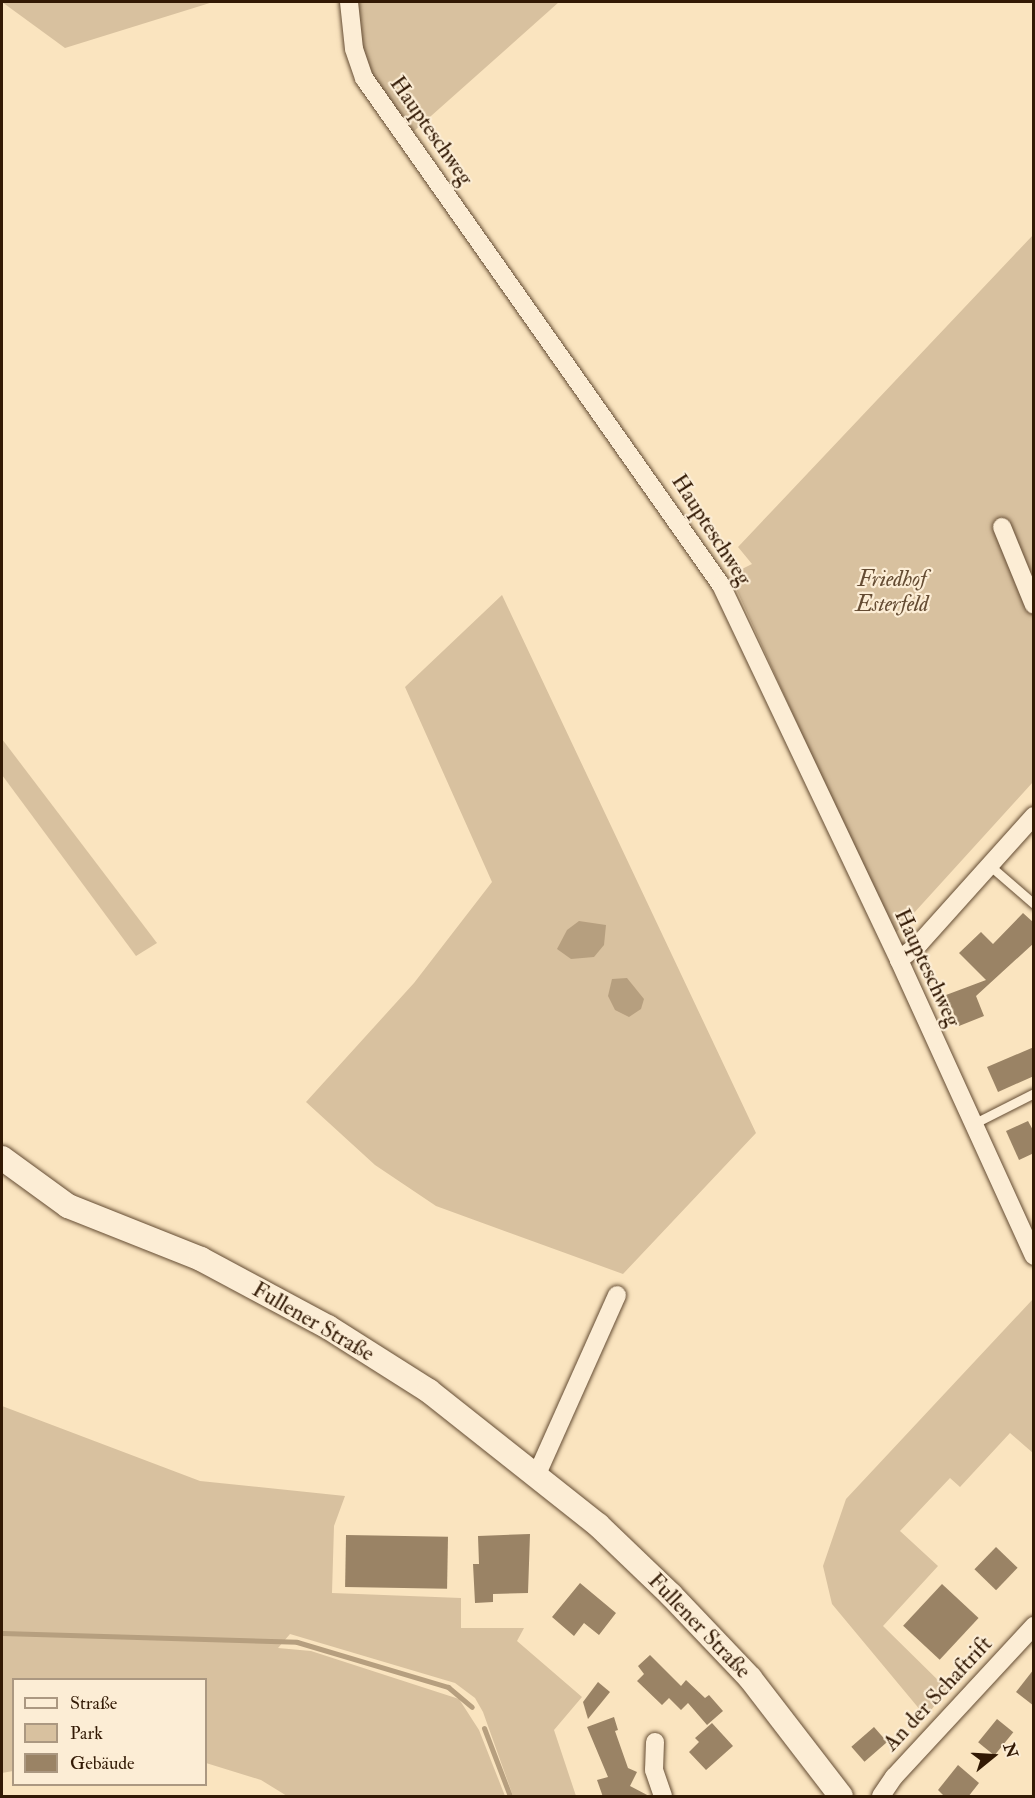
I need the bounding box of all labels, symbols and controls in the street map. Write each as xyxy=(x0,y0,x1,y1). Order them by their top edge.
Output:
street label: Haupteschweg xyxy=(384,71,478,191)
street label: Haupteschweg xyxy=(665,470,757,590)
park label: Friedhof Esterfeld xyxy=(856,566,928,618)
street label: Haupteschweg xyxy=(888,905,966,1031)
street label: Fullener Straße xyxy=(247,1277,379,1367)
street label: Fullener Straße xyxy=(642,1568,756,1684)
street label: An der Schaftrift xyxy=(878,1631,998,1757)
legend xyxy=(12,1678,207,1786)
text: Straße xyxy=(70,1692,117,1715)
text: Park xyxy=(70,1722,103,1745)
north arrow xyxy=(963,1726,1023,1786)
text: N xyxy=(998,1741,1022,1760)
text: Gebäude xyxy=(70,1752,135,1775)

